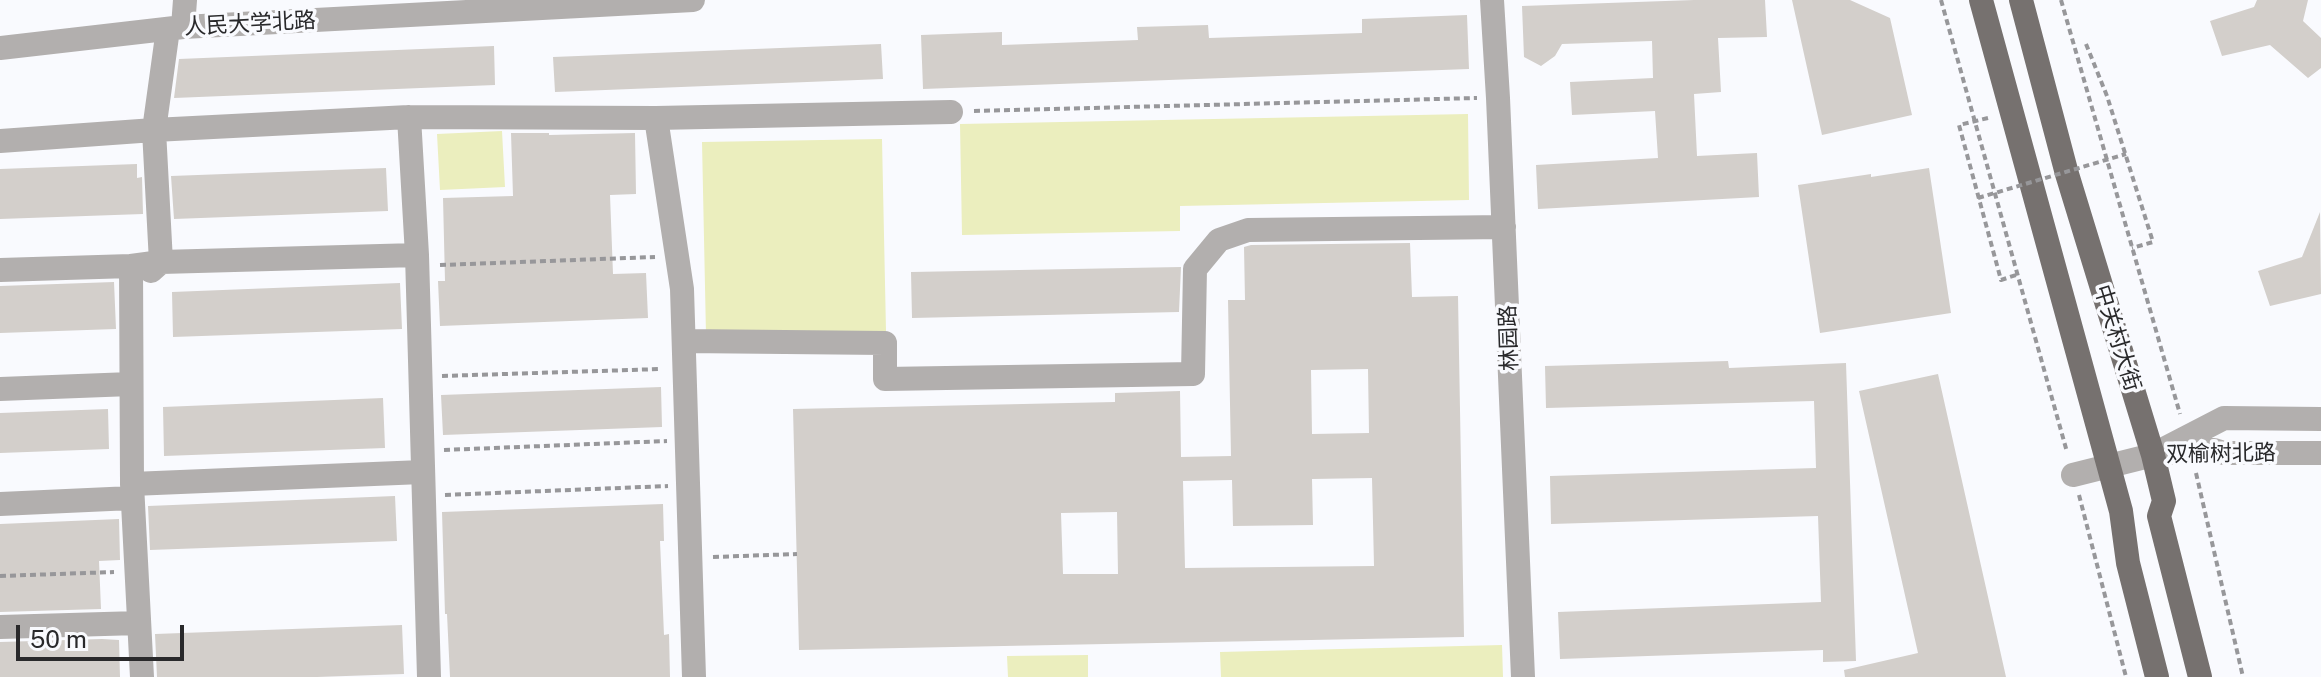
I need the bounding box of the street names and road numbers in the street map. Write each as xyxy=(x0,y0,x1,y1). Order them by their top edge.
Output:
street label: 人民大学北路 xyxy=(183,7,317,41)
street label: 中关村大街 xyxy=(2088,282,2146,394)
street label: 林园路 xyxy=(1495,305,1523,371)
street label: 双榆树北路 xyxy=(2166,440,2276,468)

